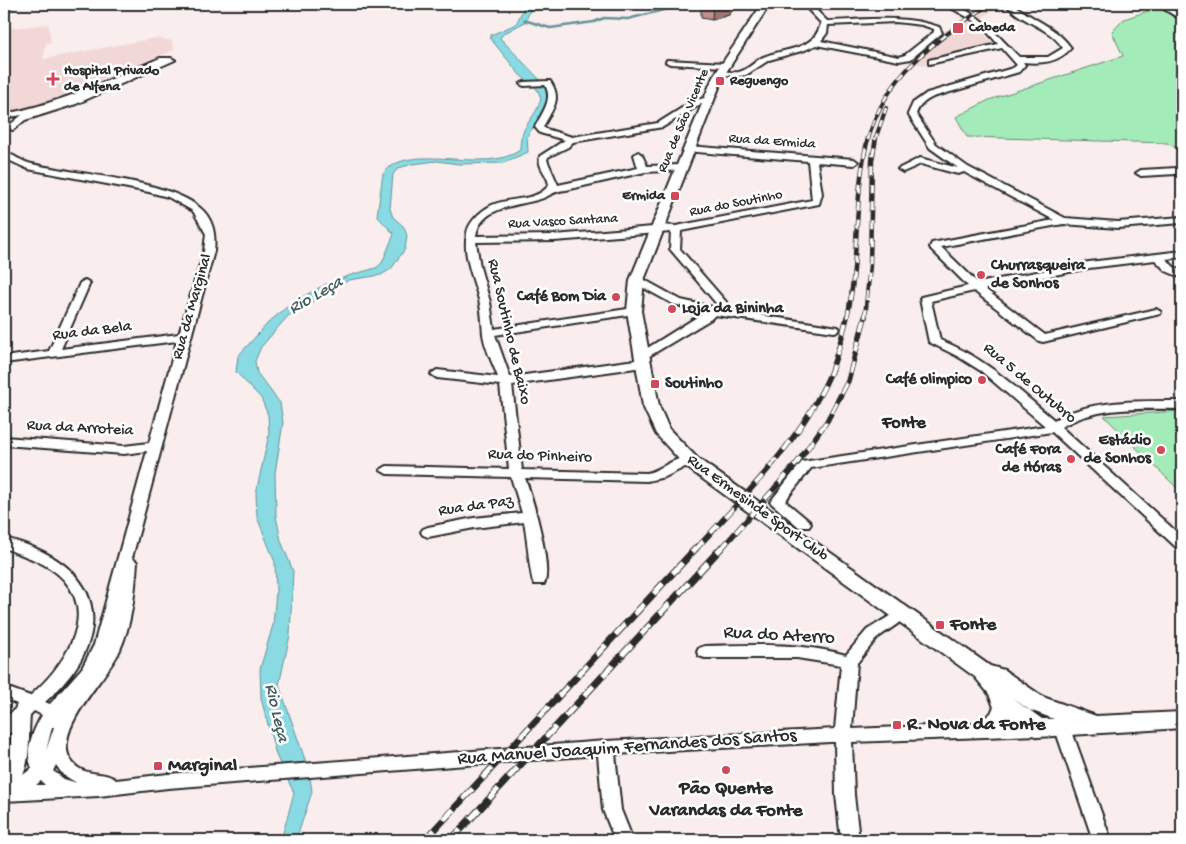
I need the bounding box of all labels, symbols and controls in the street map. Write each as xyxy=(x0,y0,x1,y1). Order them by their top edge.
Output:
place label: Cabeda xyxy=(968,20,1016,37)
marker: Cabeda xyxy=(951,21,965,35)
place label: Hospital Privado de Alfena xyxy=(64,63,160,96)
street label: Rua de São Vicente xyxy=(654,66,714,175)
marker: Hospital Privado de Alfena xyxy=(46,72,60,86)
place label: Reguengo xyxy=(729,73,789,90)
marker: Reguengo xyxy=(714,75,726,87)
street label: Rua da Ermida xyxy=(728,130,817,154)
street label: Rua do Soutinho xyxy=(688,187,784,221)
place label: Ermida xyxy=(622,188,666,205)
marker: Ermida xyxy=(669,190,681,202)
street label: Rua Vasco Santana xyxy=(508,211,620,233)
street label: Rua da Marginal xyxy=(169,252,217,362)
street label: Rua Soutinho de Baixo xyxy=(482,257,534,407)
place label: Churrasqueira de Sonhos xyxy=(990,257,1086,294)
marker: Churrasqueira de Sonhos xyxy=(975,269,987,281)
water label: Rio Leça xyxy=(285,272,348,320)
place label: Café Bom Dia xyxy=(516,287,607,307)
marker: Café Bom Dia xyxy=(610,291,622,303)
place label: Loja da Bininha xyxy=(682,300,784,319)
marker: Loja da Bininha xyxy=(666,303,678,315)
street label: Rua da Bela xyxy=(51,318,134,346)
street label: Rua 5 de Outubro xyxy=(979,340,1079,428)
place label: Café olimpico xyxy=(885,370,973,390)
marker: Café olimpico xyxy=(976,374,988,386)
place label: Soutinho xyxy=(665,375,723,394)
marker: Soutinho xyxy=(649,378,661,390)
district label: Fonte xyxy=(881,413,927,434)
street label: Rua da Arroteia xyxy=(26,417,135,441)
place label: Estádio de Sonhos xyxy=(1083,432,1152,469)
place label: Café Fora de Hóras xyxy=(994,440,1062,478)
marker: Estádio de Sonhos xyxy=(1155,444,1167,456)
street label: Rua do Pinheiro xyxy=(488,446,592,468)
street label: Rua Ermesinde Sport Club xyxy=(683,451,832,567)
marker: Café Fora de Hóras xyxy=(1065,453,1077,465)
street label: Rua da Paz xyxy=(437,492,516,522)
place label: Fonte xyxy=(949,614,997,637)
marker: Fonte xyxy=(934,619,946,631)
street label: Rua do Aterro xyxy=(723,622,835,650)
water label: Rio Leça xyxy=(259,682,293,745)
place label: R. Nova da Fonte xyxy=(906,714,1047,737)
marker: R. Nova da Fonte xyxy=(891,719,903,731)
street label: Rua Manuel Joaquim Fernandes dos Santos xyxy=(457,725,798,771)
place label: Marginal xyxy=(168,755,237,778)
marker: Marginal xyxy=(152,760,164,772)
marker: Pão Quente Varandas da Fonte xyxy=(720,764,732,776)
place label: Pão Quente Varandas da Fonte xyxy=(649,778,804,823)

